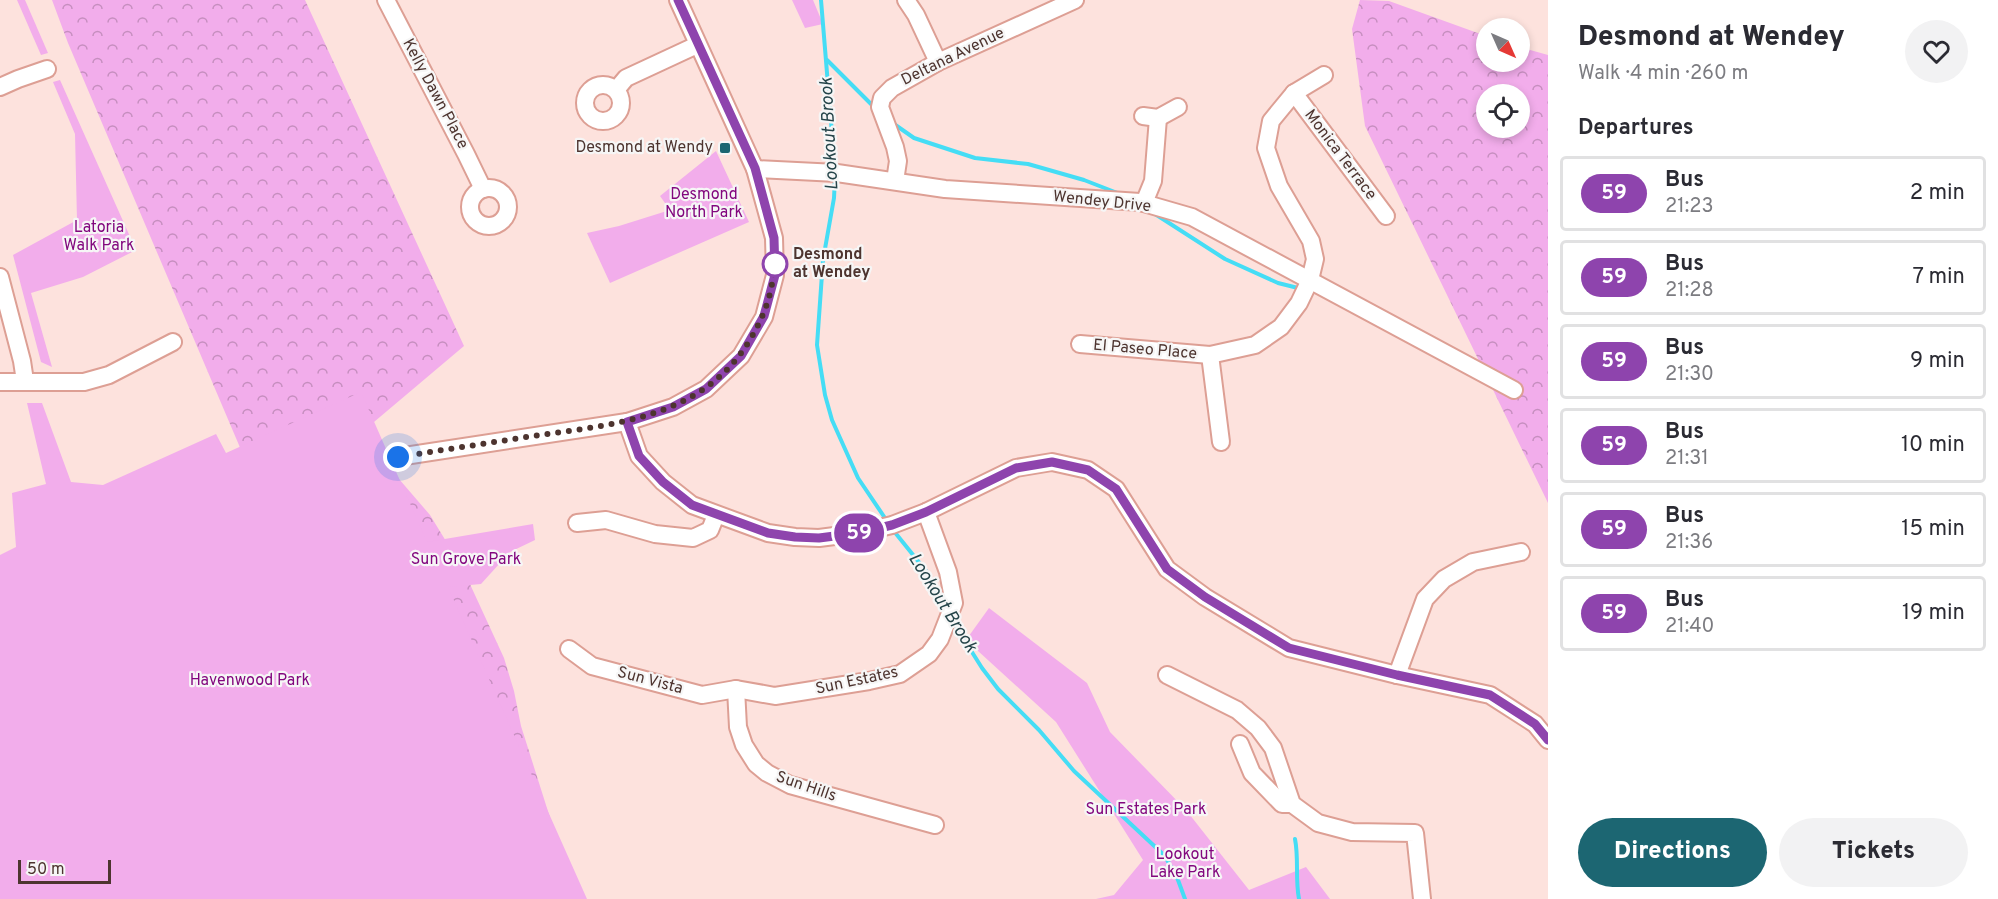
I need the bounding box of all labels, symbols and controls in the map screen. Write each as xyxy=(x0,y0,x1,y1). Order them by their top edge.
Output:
north arrow xyxy=(1476,18,1530,72)
map controls xyxy=(1476,18,1530,138)
text: Desmond at Wendey xyxy=(1578,20,1845,56)
button: heart xyxy=(1905,20,1968,83)
street label: Deltana Avenue xyxy=(898,23,1008,91)
street label: Kelly Dawn Place xyxy=(397,35,473,153)
text: Walk · 4 min · 260 m xyxy=(1578,61,1749,87)
water label: Lookout Brook xyxy=(816,76,844,191)
button: locate xyxy=(1476,84,1530,138)
street label: Monica Terrace xyxy=(1299,106,1381,204)
text: Departures xyxy=(1578,115,1694,142)
place label: Desmond at Wendy xyxy=(575,138,713,158)
marker: Desmond at Wendy xyxy=(718,141,732,155)
text: Bus xyxy=(1665,167,1704,194)
text: 59 xyxy=(1601,180,1627,207)
text: 2 min xyxy=(1910,180,1965,207)
park label: Desmond North Park xyxy=(665,185,743,223)
street label: Wendey Drive xyxy=(1052,187,1152,217)
text: 21:23 xyxy=(1665,194,1713,220)
park label: Latoria Walk Park xyxy=(64,218,134,256)
place label: Desmond at Wendey xyxy=(793,245,870,283)
marker: Desmond at Wendey xyxy=(762,251,788,277)
text: Bus xyxy=(1665,251,1704,278)
text: 59 xyxy=(1601,264,1627,291)
text: 7 min xyxy=(1913,264,1965,291)
text: 21:28 xyxy=(1665,278,1714,304)
street label: El Paseo Place xyxy=(1092,335,1198,365)
text: Bus xyxy=(1665,335,1704,362)
text: 59 xyxy=(1601,348,1627,375)
text: 9 min xyxy=(1910,348,1965,375)
text: 21:30 xyxy=(1665,362,1714,388)
text: Bus xyxy=(1665,419,1704,446)
text: 59 xyxy=(1601,432,1627,459)
text: 10 min xyxy=(1901,432,1965,459)
your location xyxy=(383,442,413,472)
text: 21:31 xyxy=(1665,446,1709,472)
text: Bus xyxy=(1665,503,1704,530)
line badge: 59 xyxy=(832,514,886,552)
text: 59 xyxy=(1601,516,1627,543)
text: 15 min xyxy=(1901,516,1965,543)
text: 59 xyxy=(846,520,872,547)
text: 21:36 xyxy=(1665,530,1713,556)
water label: Lookout Brook xyxy=(902,549,982,658)
park label: Sun Grove Park xyxy=(411,550,521,570)
text: Bus xyxy=(1665,587,1704,614)
text: 59 xyxy=(1601,600,1627,627)
text: 19 min xyxy=(1902,600,1965,627)
text: 21:40 xyxy=(1665,614,1714,640)
street label: Sun Estates xyxy=(814,662,900,700)
street label: Sun Vista xyxy=(615,663,685,699)
park label: Havenwood Park xyxy=(190,671,310,691)
street label: Sun Hills xyxy=(773,767,839,807)
park label: Sun Estates Park xyxy=(1086,800,1206,820)
button: Directions xyxy=(1578,818,1767,887)
button: Tickets xyxy=(1779,818,1968,887)
park label: Lookout Lake Park xyxy=(1150,845,1220,883)
scale bar xyxy=(18,857,111,884)
text: 50 m xyxy=(27,860,65,880)

